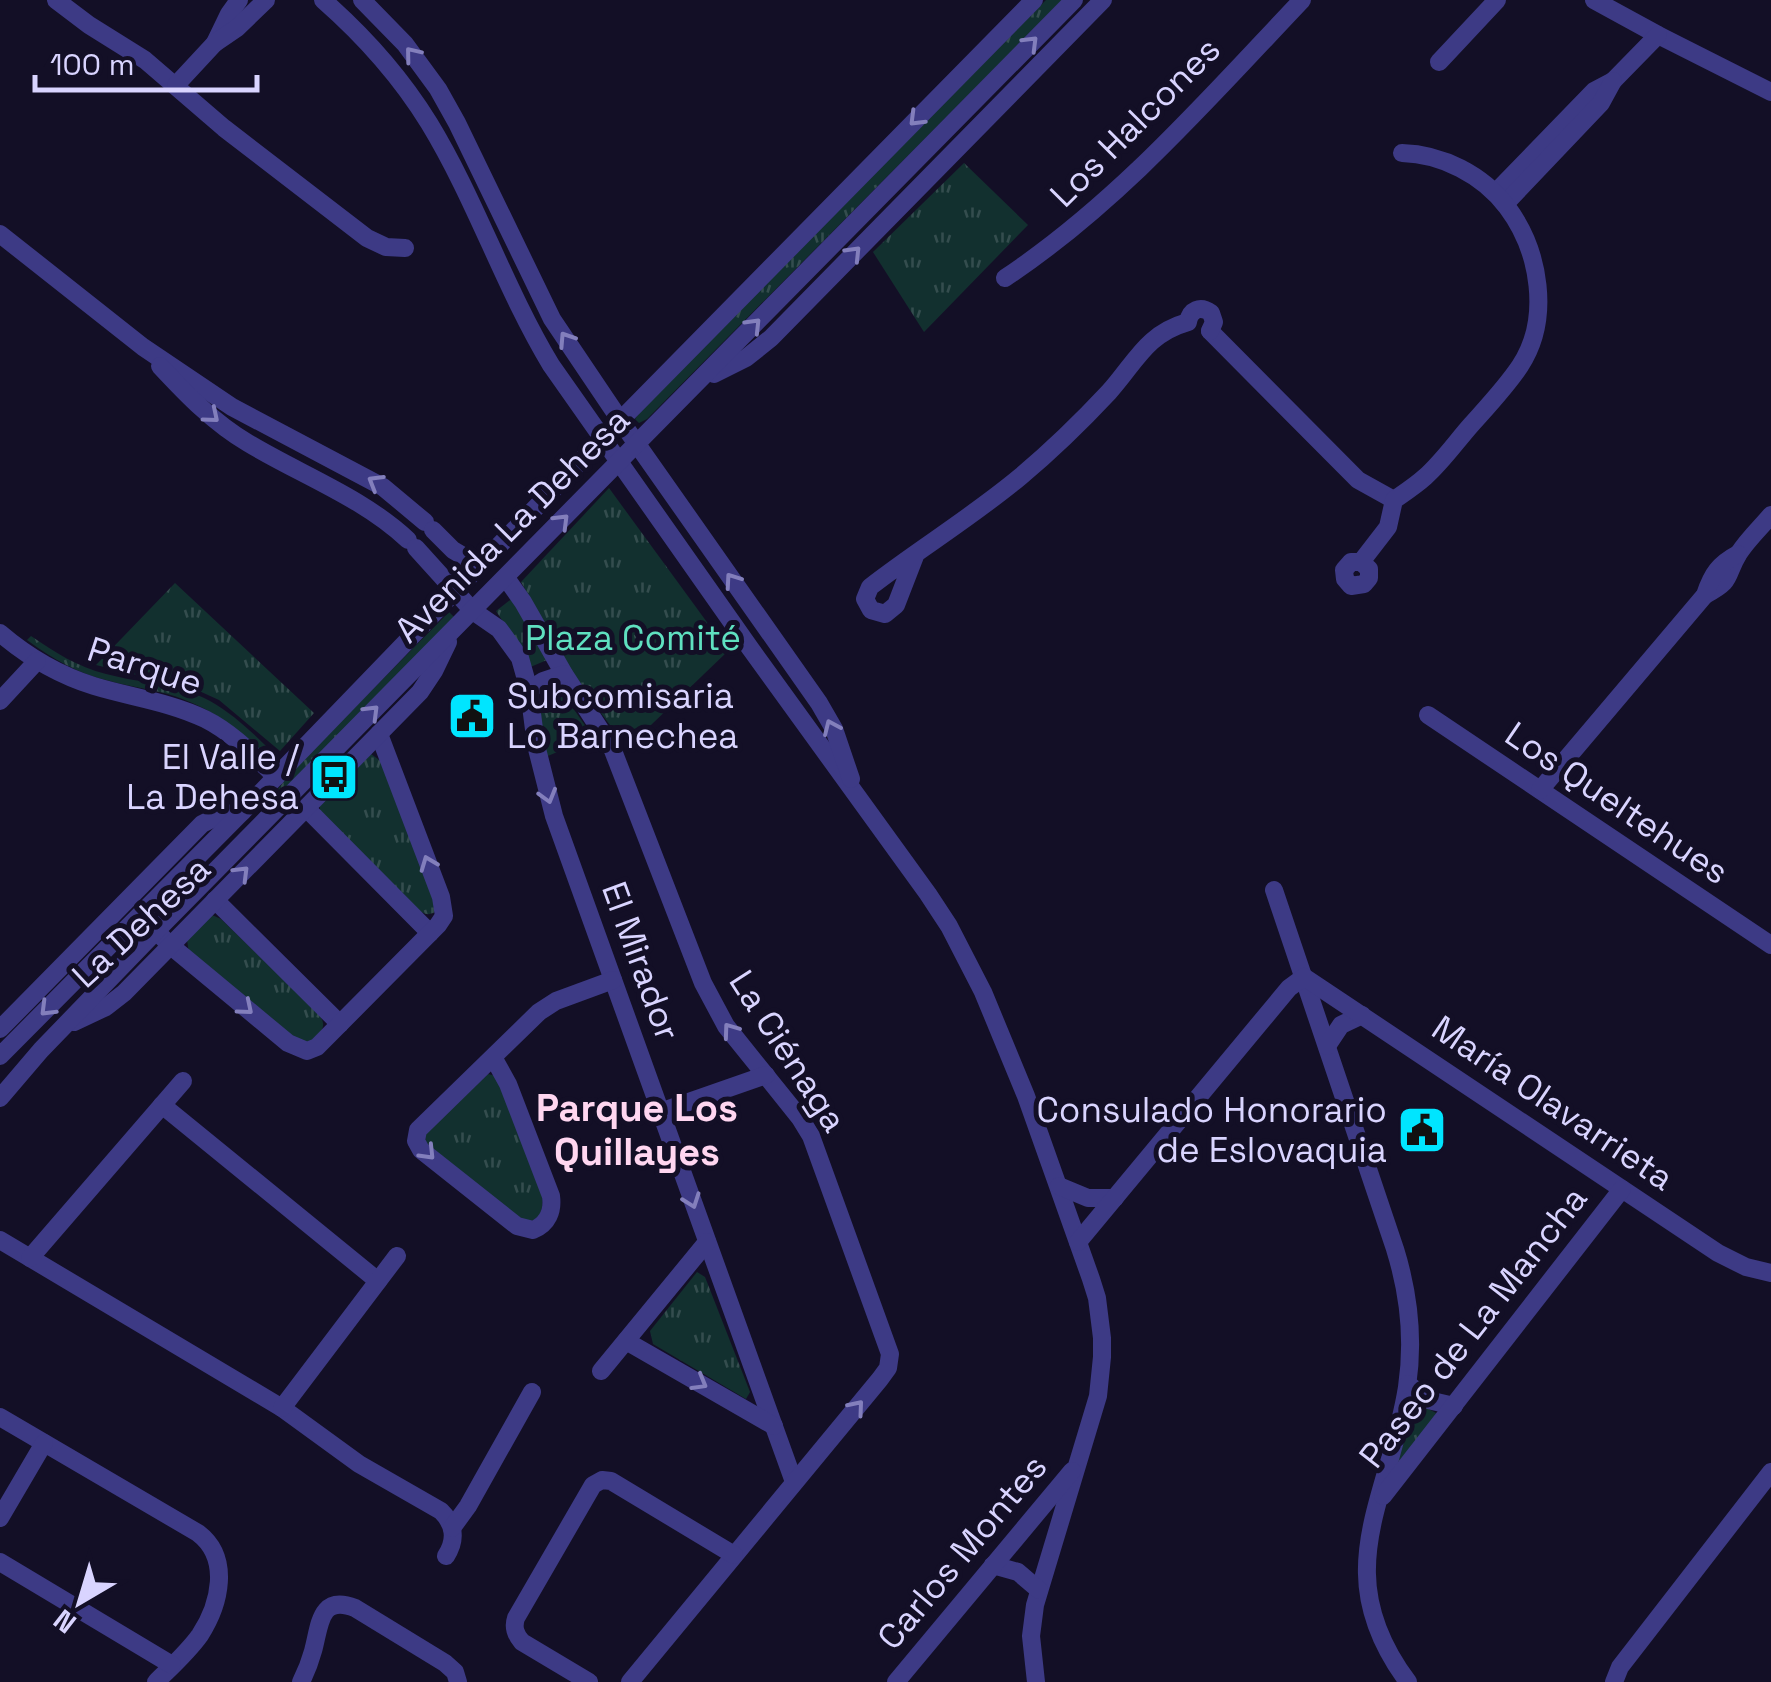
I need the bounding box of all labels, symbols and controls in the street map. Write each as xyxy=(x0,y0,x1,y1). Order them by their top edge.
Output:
street label: Los Halcones xyxy=(1041,28,1229,216)
scale bar xyxy=(35,30,258,92)
one-way arrow xyxy=(1020,36,1038,54)
text: 100 m xyxy=(50,45,135,84)
one-way arrow xyxy=(406,47,424,65)
one-way arrow xyxy=(910,108,928,126)
one-way arrow xyxy=(842,247,860,265)
one-way arrow xyxy=(743,318,761,336)
one-way arrow xyxy=(559,332,578,350)
street label: Avenida La Dehesa xyxy=(385,398,639,652)
one-way arrow xyxy=(200,405,218,423)
one-way arrow xyxy=(368,475,386,494)
one-way arrow xyxy=(551,514,569,532)
one-way arrow xyxy=(726,573,744,591)
park label: Plaza Comité xyxy=(525,616,741,660)
street label: Parque xyxy=(82,627,208,705)
place label: Subcomisaria Lo Barnechea xyxy=(507,674,738,758)
public building icon: Subcomisaria Lo Barnechea xyxy=(446,690,498,742)
one-way arrow xyxy=(361,706,379,724)
street label: Los Queltehues xyxy=(1497,712,1737,894)
one-way arrow xyxy=(824,719,844,737)
place label: El Valle / La Dehesa xyxy=(126,735,300,819)
bus stop icon: El Valle / La Dehesa xyxy=(308,751,360,803)
one-way arrow xyxy=(536,787,557,804)
street label: La Dehesa xyxy=(63,847,219,997)
one-way arrow xyxy=(420,856,440,873)
one-way arrow xyxy=(230,867,248,885)
street label: El Mirador xyxy=(592,876,690,1046)
street label: La Ciénaga xyxy=(720,962,856,1140)
one-way arrow xyxy=(234,996,252,1014)
one-way arrow xyxy=(41,997,59,1015)
street label: María Olavarrieta xyxy=(1424,1006,1682,1200)
one-way arrow xyxy=(724,1023,742,1041)
district label: Parque Los Quillayes xyxy=(536,1084,738,1176)
place label: Consulado Honorario de Eslovaquia xyxy=(1036,1088,1387,1172)
public building icon: Consulado Honorario de Eslovaquia xyxy=(1396,1104,1448,1156)
one-way arrow xyxy=(416,1141,434,1159)
street label: Paseo de La Mancha xyxy=(1349,1177,1597,1477)
one-way arrow xyxy=(680,1192,701,1209)
one-way arrow xyxy=(689,1371,707,1391)
one-way arrow xyxy=(845,1401,863,1419)
street label: Carlos Montes xyxy=(868,1446,1056,1658)
north arrow xyxy=(30,1552,130,1652)
text: N xyxy=(46,1602,83,1642)

